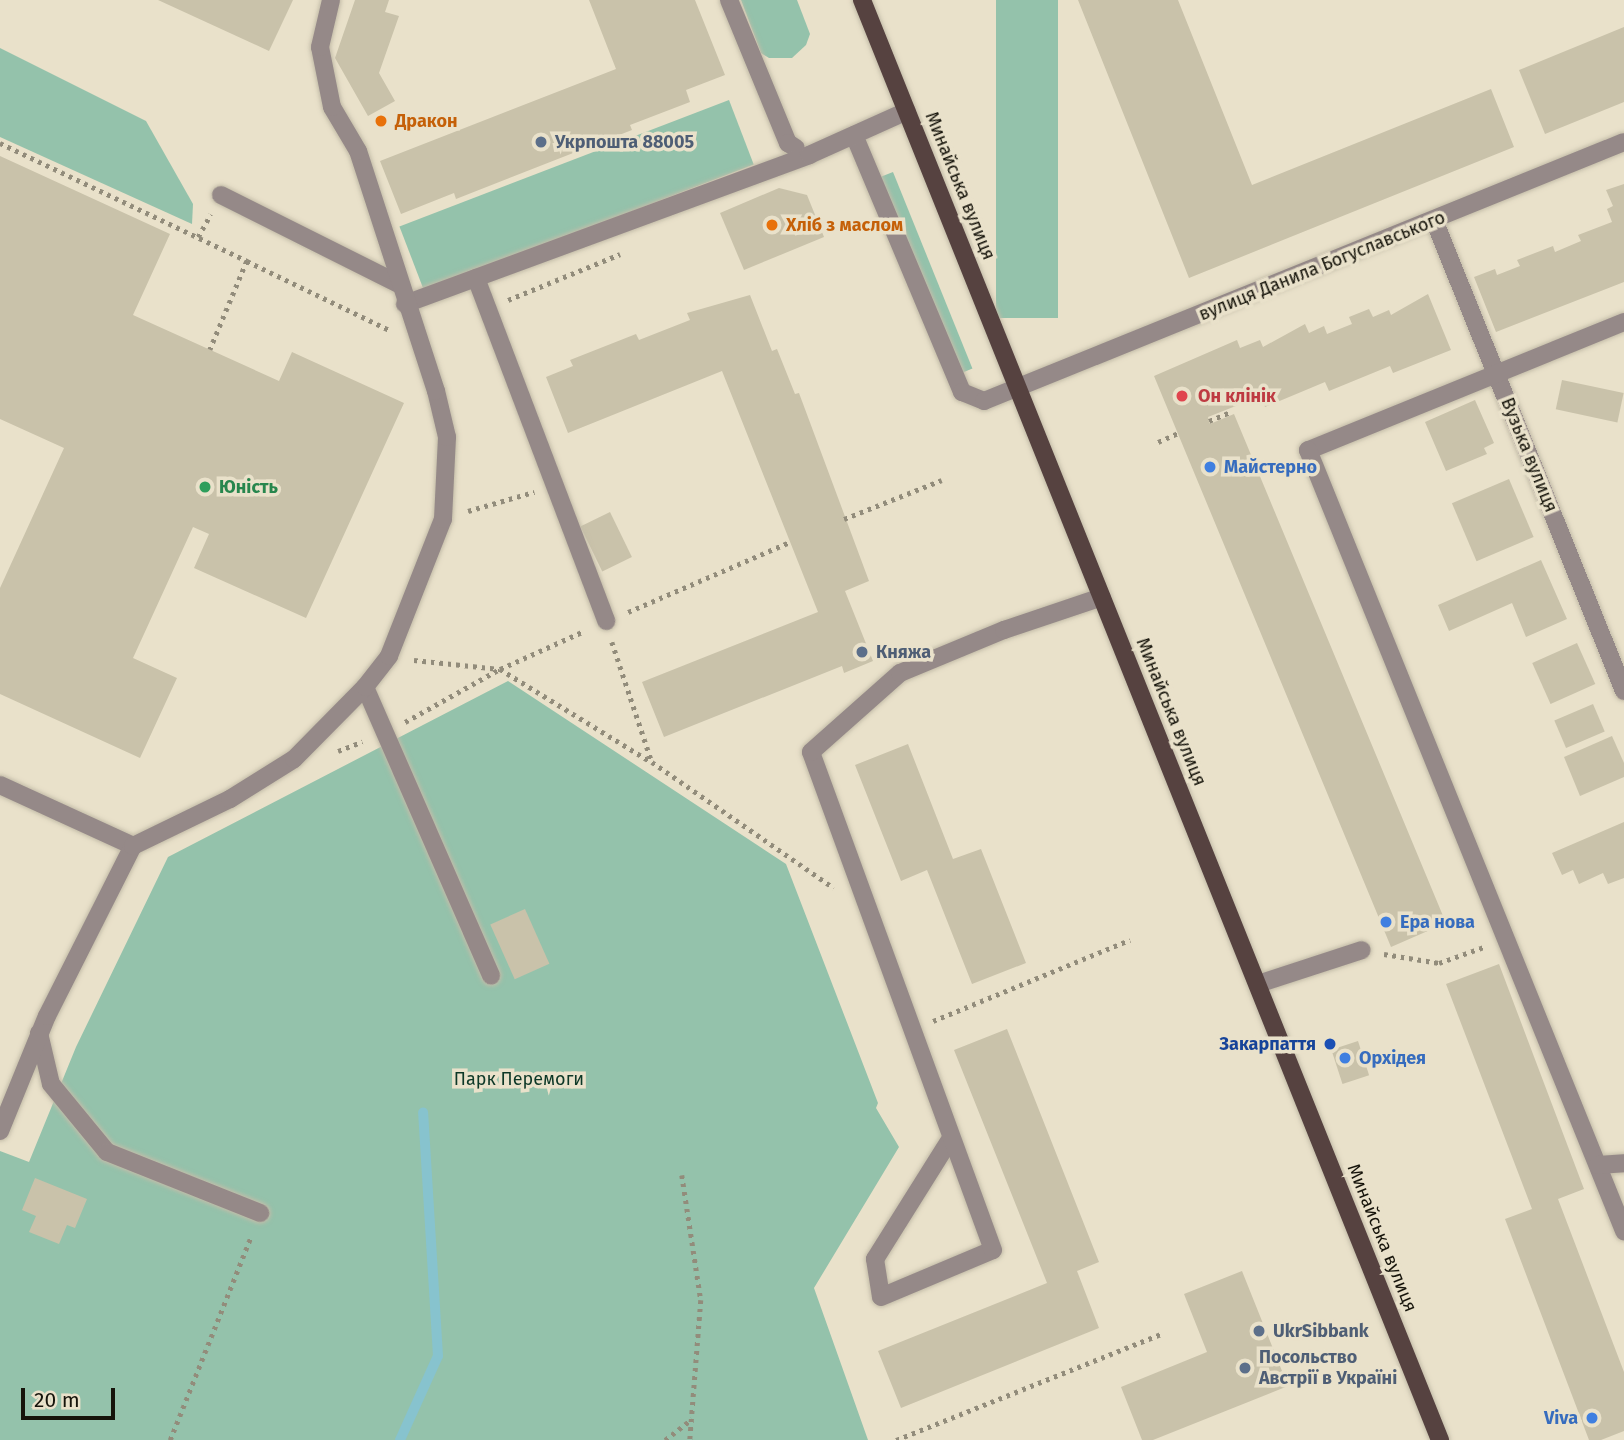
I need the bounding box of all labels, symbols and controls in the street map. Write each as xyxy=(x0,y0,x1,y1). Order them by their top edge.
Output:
street label: Минайська вулиця xyxy=(920,109,1000,263)
place label: Дракон xyxy=(395,110,457,132)
marker: Дракон xyxy=(373,113,389,129)
place label: Укрпошта 88005 xyxy=(555,131,694,153)
marker: Укрпошта 88005 xyxy=(533,134,549,150)
street label: вулиця Данила Богуславського xyxy=(1196,207,1448,325)
place label: Хліб з маслом xyxy=(786,214,903,236)
marker: Хліб з маслом xyxy=(764,217,780,233)
place label: Он клінік xyxy=(1198,385,1276,407)
marker: Он клінік xyxy=(1172,386,1192,406)
street label: Вузька вулиця xyxy=(1496,395,1562,515)
place label: Майстерно xyxy=(1224,456,1317,478)
marker: Майстерно xyxy=(1202,459,1218,475)
place label: Юність xyxy=(219,476,278,498)
marker: Юність xyxy=(197,479,213,495)
street label: Минайська вулиця xyxy=(1131,635,1211,789)
place label: Княжа xyxy=(876,641,931,663)
marker: Княжа xyxy=(854,644,870,660)
place label: Ера нова xyxy=(1400,911,1475,933)
marker: Ера нова xyxy=(1378,914,1394,930)
place label: Закарпаття xyxy=(1219,1033,1316,1055)
marker: Закарпаття xyxy=(1322,1036,1338,1052)
place label: Орхідея xyxy=(1359,1047,1426,1069)
marker: Орхідея xyxy=(1337,1050,1353,1066)
park label: Парк Перемоги xyxy=(454,1068,584,1090)
street label: Минайська вулиця xyxy=(1342,1161,1422,1315)
place label: UkrSibbank xyxy=(1273,1320,1369,1342)
marker: UkrSibbank xyxy=(1251,1323,1267,1339)
place label: Посольство Австрії в Україні xyxy=(1259,1347,1397,1390)
marker: Посольство Австрії в Україні xyxy=(1237,1360,1253,1376)
scale bar xyxy=(24,1374,119,1418)
text: 20 m xyxy=(34,1387,80,1413)
place label: Viva xyxy=(1544,1407,1578,1429)
marker: Viva xyxy=(1584,1410,1600,1426)

